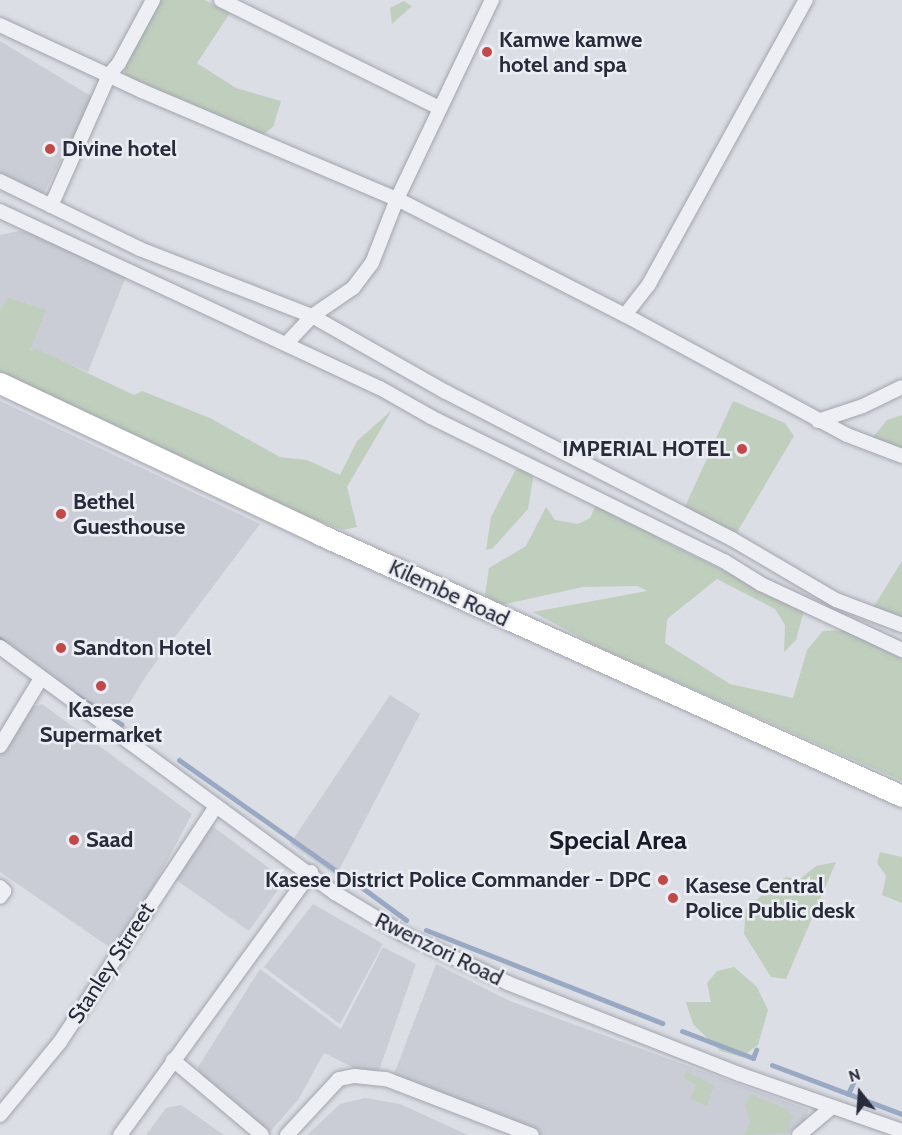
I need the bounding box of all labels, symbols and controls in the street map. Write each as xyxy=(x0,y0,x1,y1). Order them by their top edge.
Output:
place label: Kamwe kamwe hotel and spa xyxy=(499,26,642,78)
marker: Kamwe kamwe hotel and spa xyxy=(480,45,494,59)
place label: Divine hotel xyxy=(62,136,177,162)
marker: Divine hotel xyxy=(43,142,57,156)
place label: IMPERIAL HOTEL xyxy=(562,436,730,462)
marker: IMPERIAL HOTEL xyxy=(735,442,749,456)
place label: Bethel Guesthouse xyxy=(73,488,185,540)
marker: Bethel Guesthouse xyxy=(54,507,68,521)
street label: Kilembe Road xyxy=(385,554,513,632)
place label: Sandton Hotel xyxy=(73,635,211,661)
marker: Sandton Hotel xyxy=(54,641,68,655)
marker: Kasese Supermarket xyxy=(94,679,108,693)
place label: Kasese Supermarket xyxy=(40,696,162,748)
district label: Special Area xyxy=(549,825,687,857)
place label: Saad xyxy=(86,827,133,853)
marker: Saad xyxy=(67,833,81,847)
place label: Kasese District Police Commander - DPC xyxy=(265,867,651,893)
place label: Kasese Central Police Public desk xyxy=(685,872,855,924)
marker: Kasese District Police Commander - DPC xyxy=(656,873,670,887)
marker: Kasese Central Police Public desk xyxy=(666,891,680,905)
street label: Stanley Strreet xyxy=(62,898,160,1028)
street label: Rwenzori Road xyxy=(371,907,507,991)
north arrow xyxy=(830,1063,890,1123)
text: N xyxy=(846,1065,863,1086)

